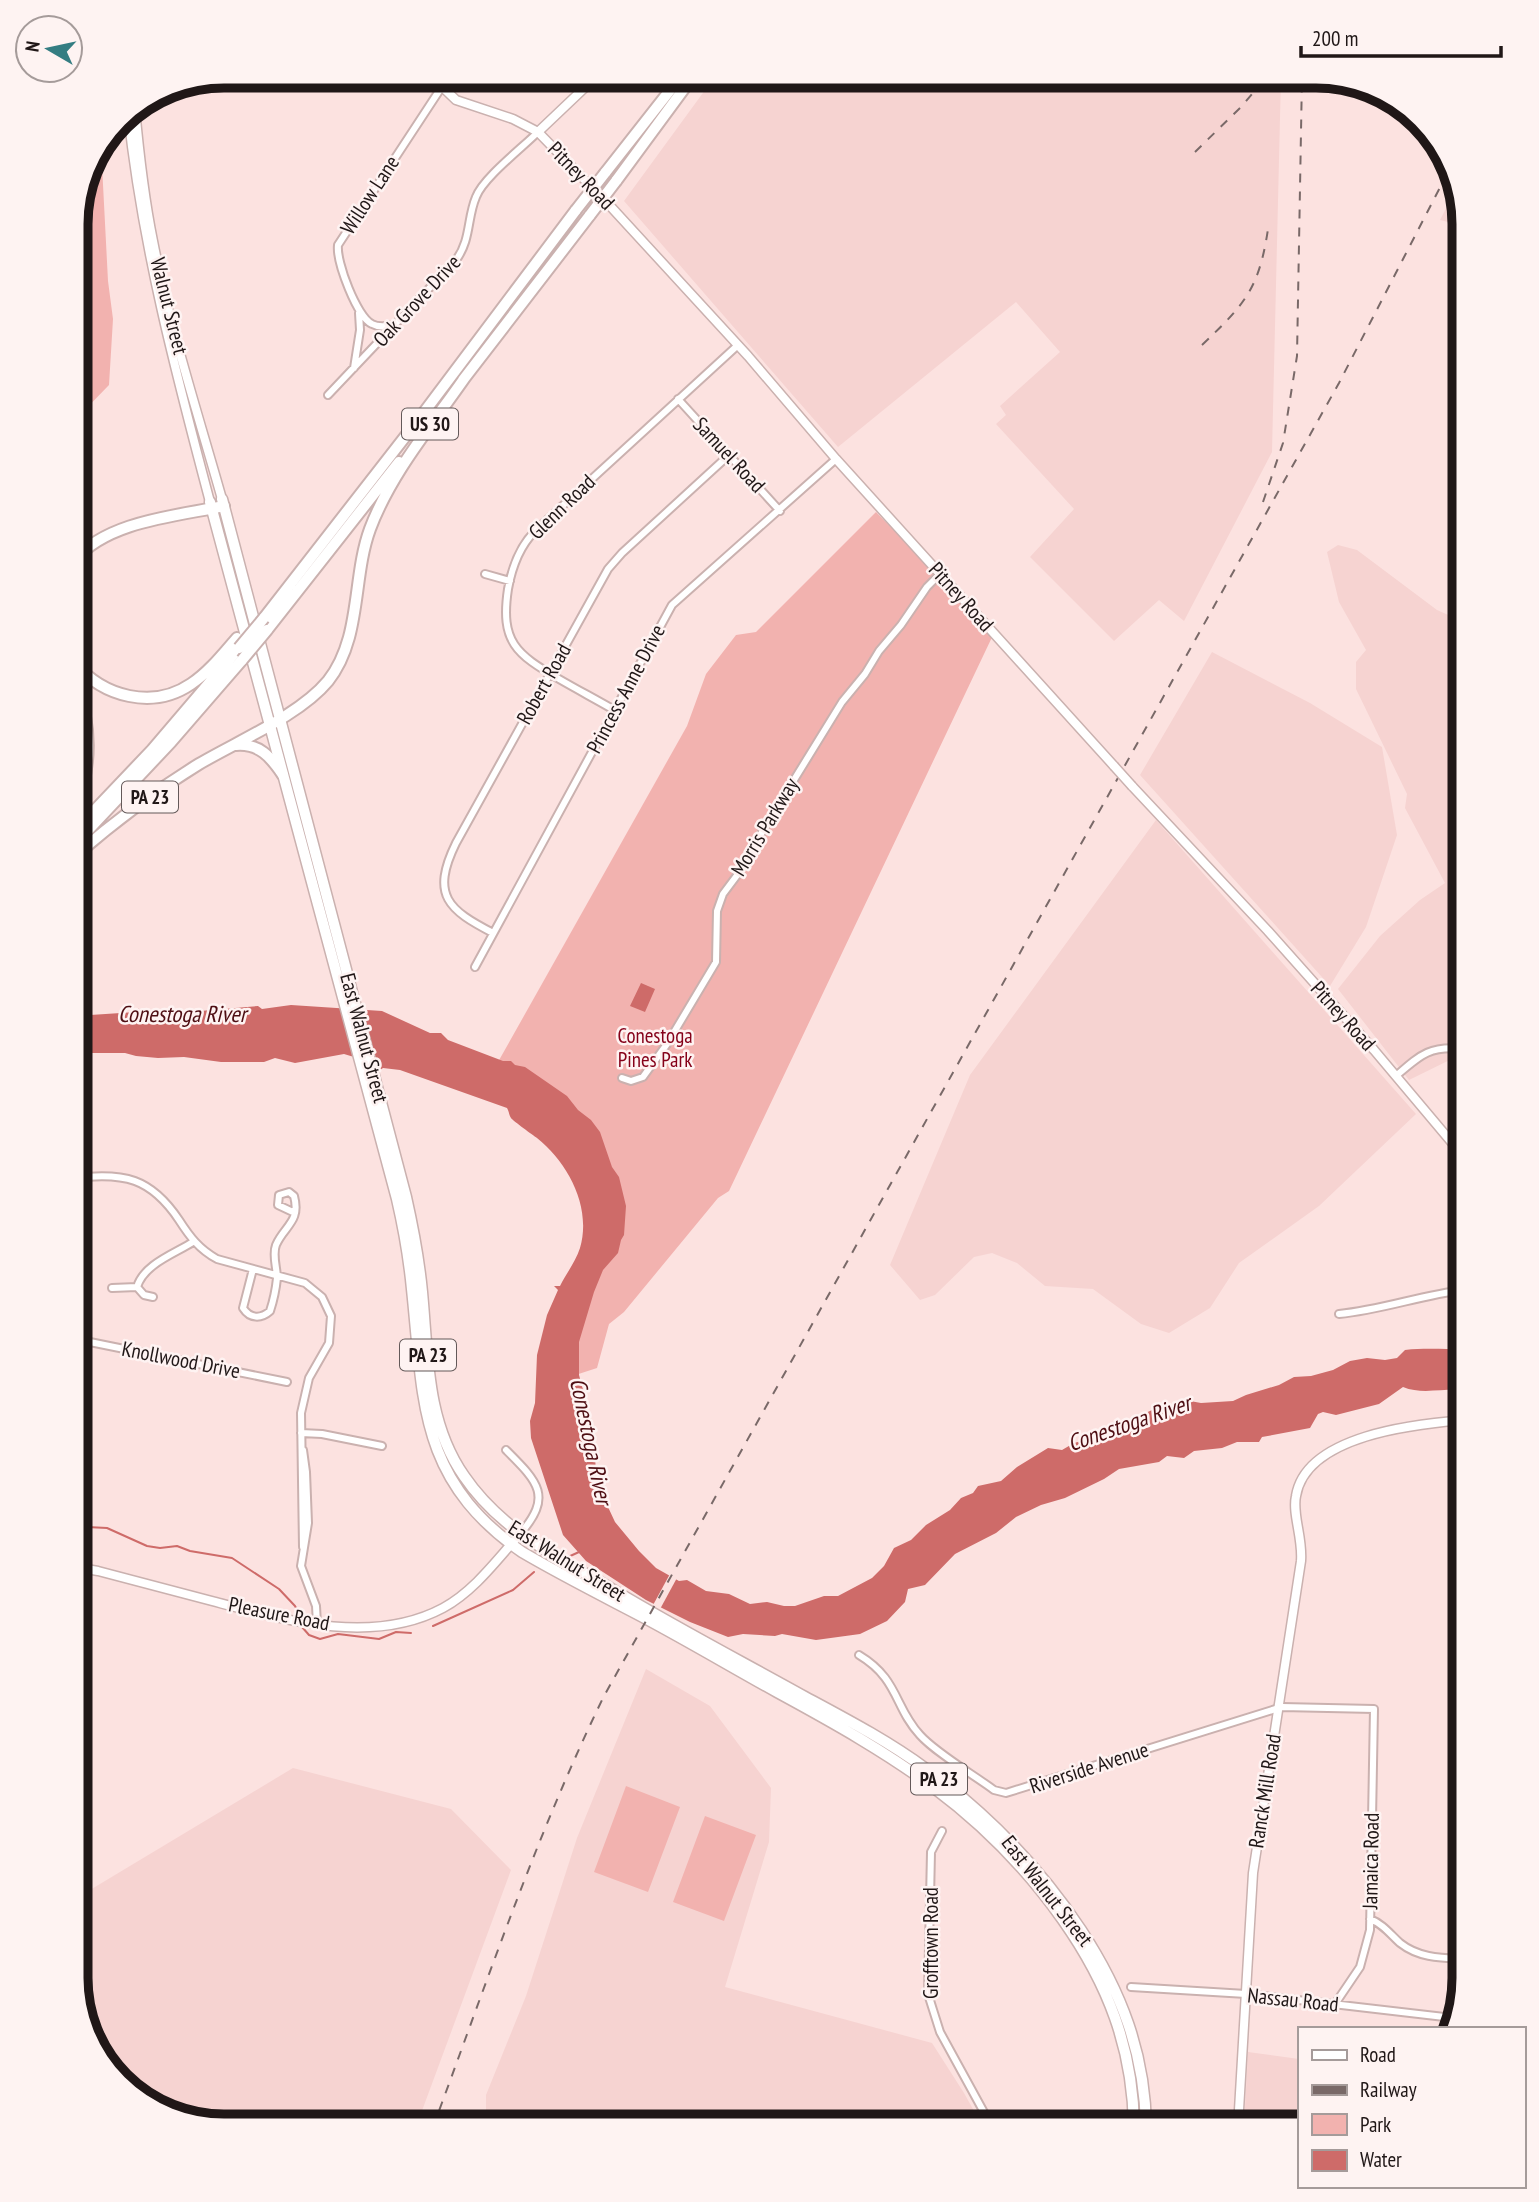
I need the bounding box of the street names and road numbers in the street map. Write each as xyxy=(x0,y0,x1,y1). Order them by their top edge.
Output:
street label: Pitney Road xyxy=(542,136,621,216)
street label: Willow Lane xyxy=(334,150,405,239)
street label: Oak Grove Drive xyxy=(367,249,466,352)
street label: Walnut Street xyxy=(144,255,195,357)
road number: US 30 xyxy=(402,408,458,440)
street label: Samuel Road xyxy=(687,411,771,498)
street label: Glenn Road xyxy=(523,468,601,545)
street label: Pitney Road xyxy=(923,556,1000,637)
street label: Princess Anne Drive xyxy=(580,620,671,758)
street label: Robert Road xyxy=(510,639,577,729)
street label: Morris Parkway xyxy=(725,773,805,881)
road number: PA 23 xyxy=(122,782,178,812)
street label: East Walnut Street xyxy=(334,970,395,1106)
street label: Pitney Road xyxy=(1305,975,1382,1056)
street label: Knollwood Drive xyxy=(120,1335,243,1384)
road number: PA 23 xyxy=(400,1340,456,1371)
street label: East Walnut Street xyxy=(504,1514,631,1607)
street label: Pleasure Road xyxy=(226,1590,332,1637)
street label: Ranck Mill Road xyxy=(1242,1732,1287,1850)
street label: Riverside Avenue xyxy=(1026,1736,1152,1799)
road number: PA 23 xyxy=(911,1764,967,1794)
street label: Jamaica Road xyxy=(1356,1813,1385,1910)
street label: East Walnut Street xyxy=(996,1830,1099,1952)
street label: Grofftown Road xyxy=(917,1887,944,1999)
street label: Nassau Road xyxy=(1246,1981,1340,2018)

